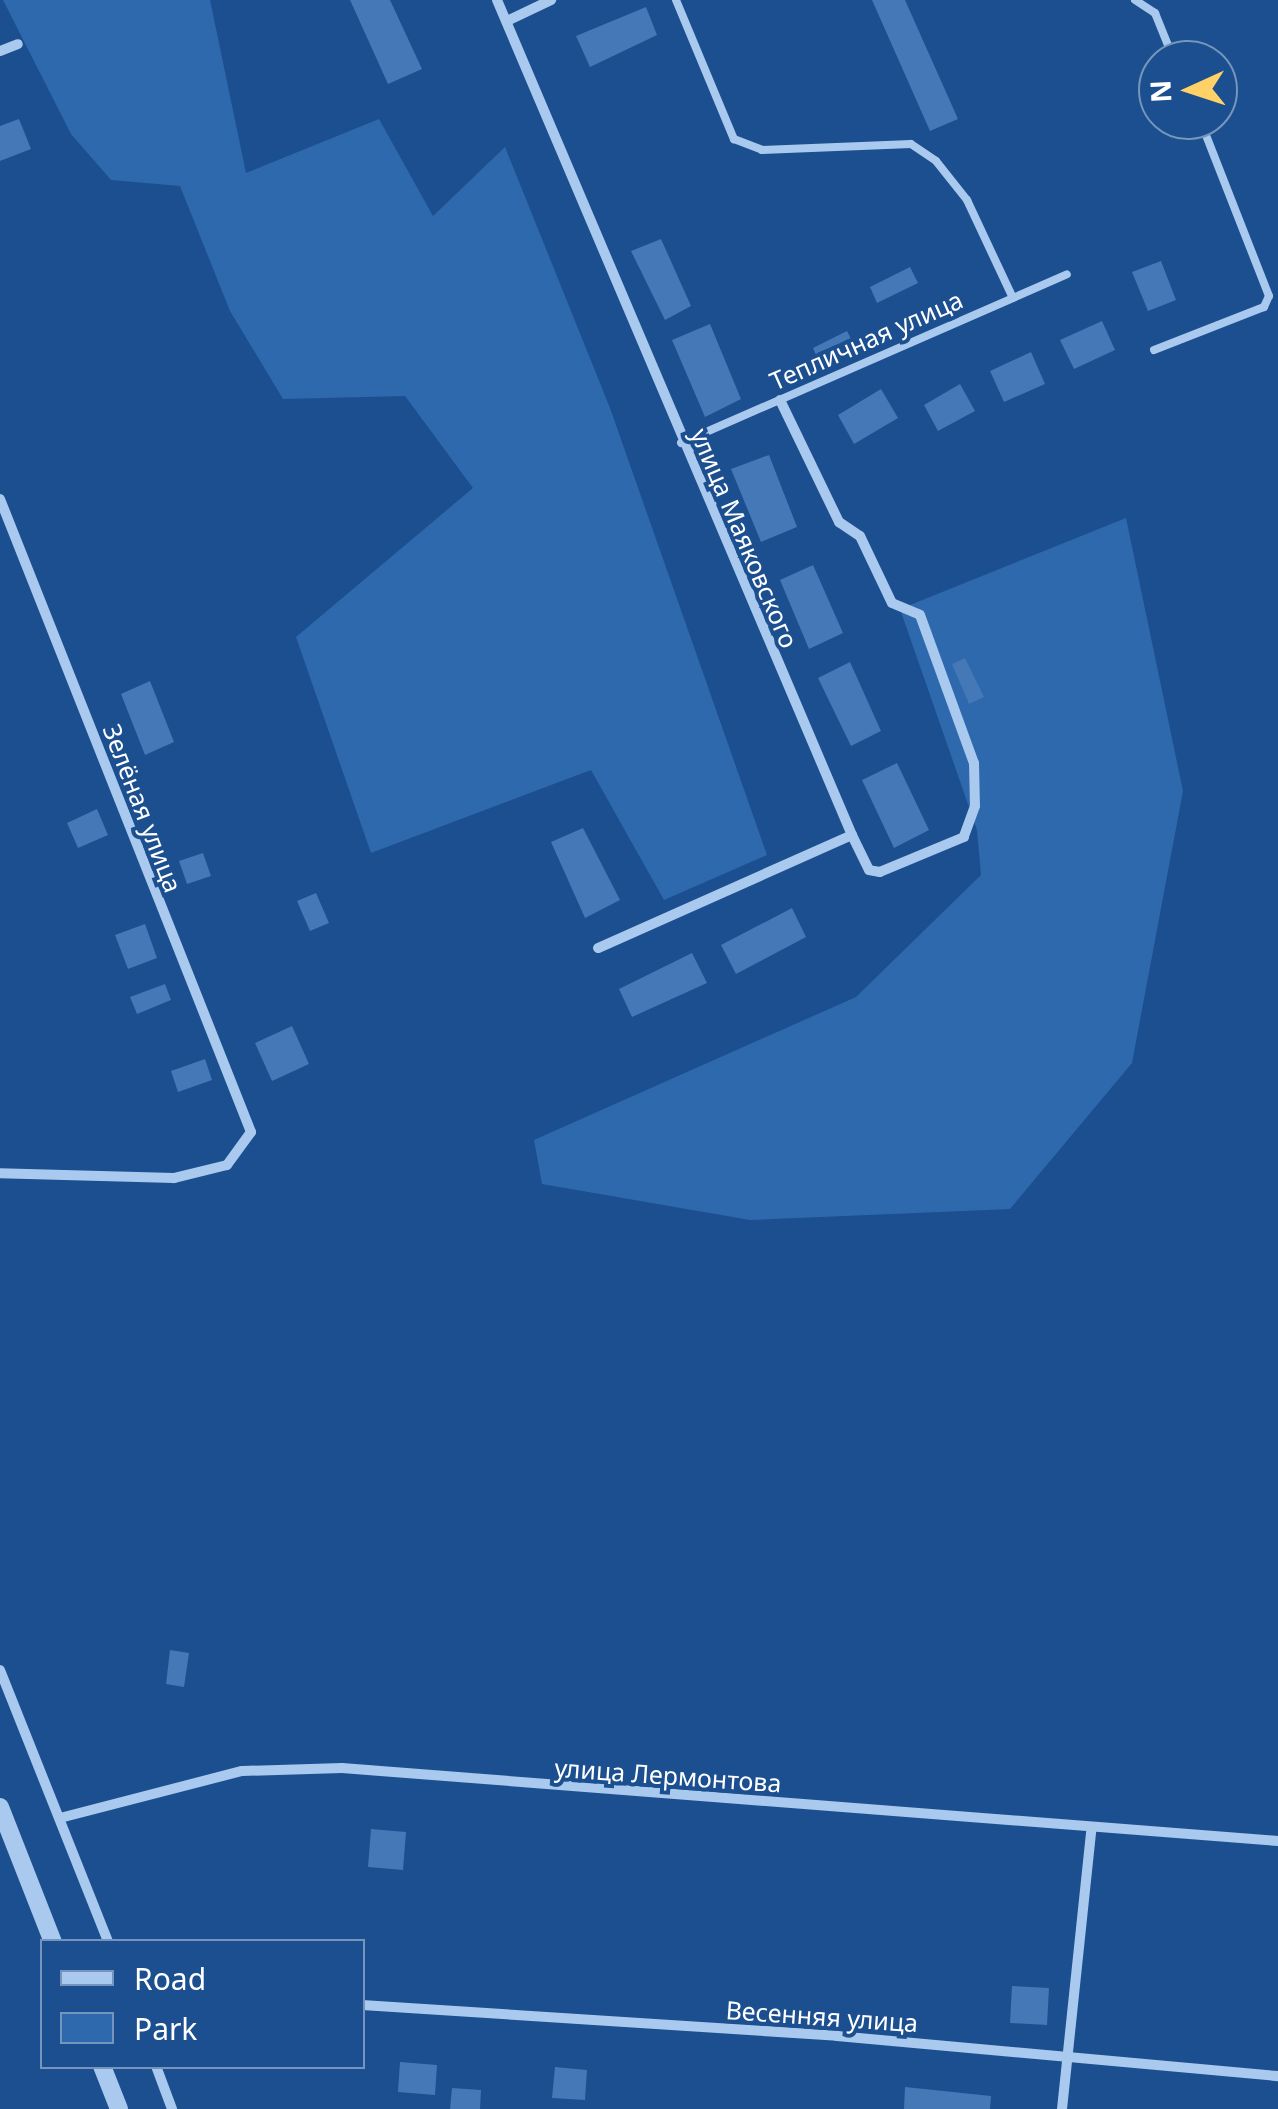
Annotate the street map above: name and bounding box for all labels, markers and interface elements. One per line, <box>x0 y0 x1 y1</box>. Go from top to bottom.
north arrow <box>1138 40 1238 140</box>
text: N <box>1140 79 1180 104</box>
street label: Тепличная улица <box>765 284 967 396</box>
street label: улица Маяковского <box>685 424 805 652</box>
street label: Зелёная улица <box>97 720 189 896</box>
street label: улица Лермонтова <box>554 1752 782 1798</box>
legend <box>40 1939 365 2069</box>
text: Road <box>134 1958 206 1999</box>
street label: Весенняя улица <box>725 1994 919 2038</box>
text: Park <box>134 2008 197 2049</box>

